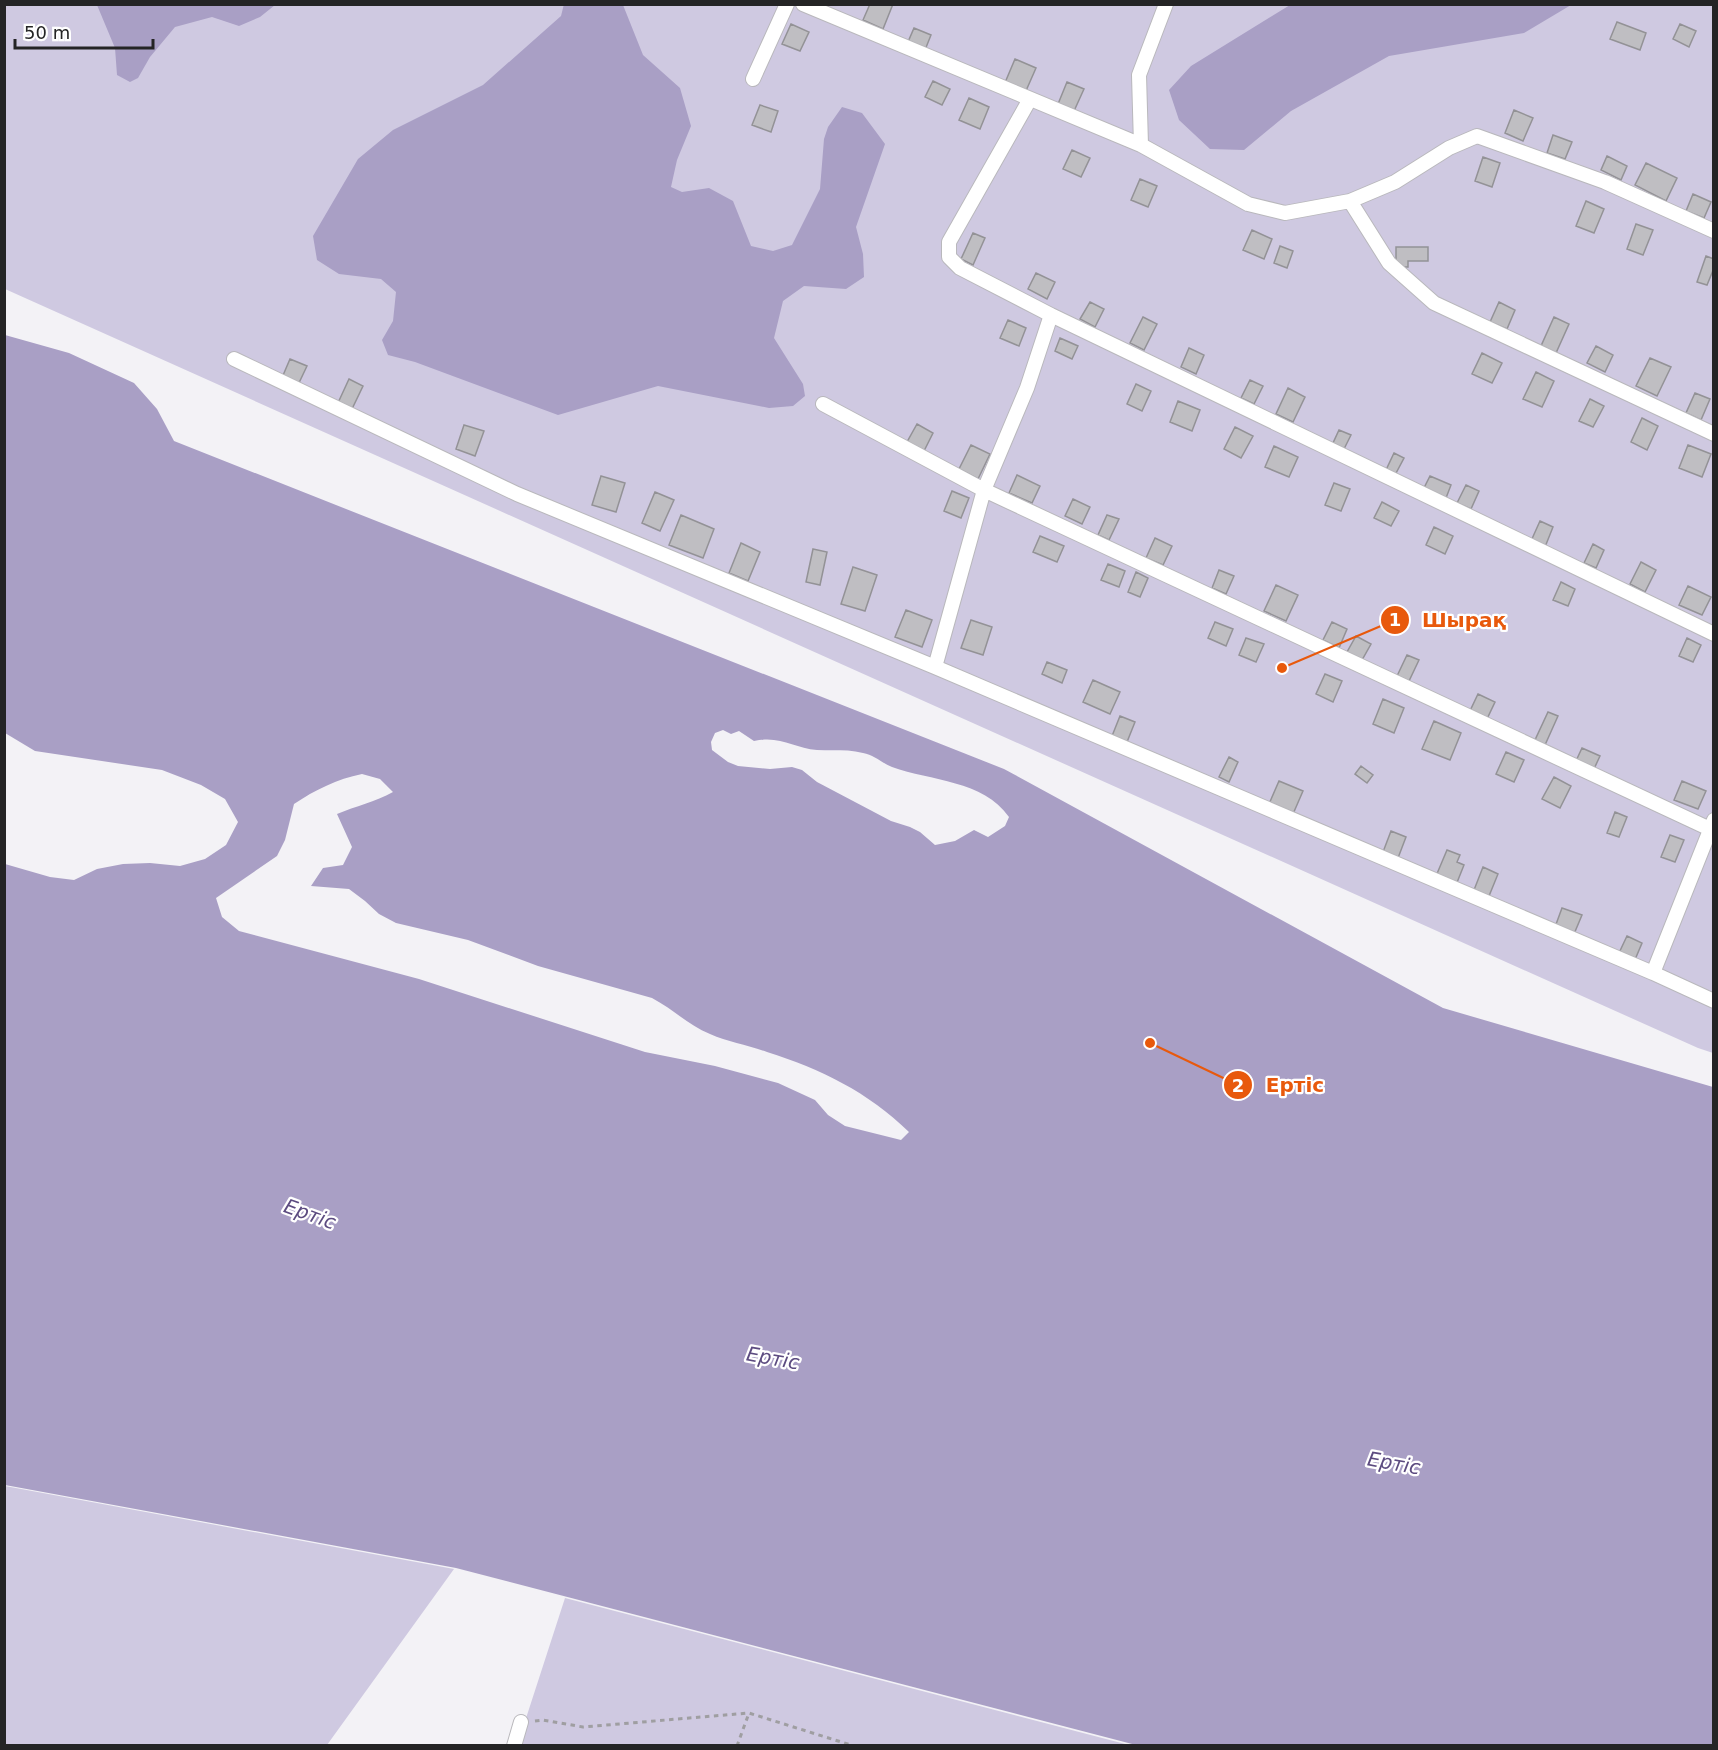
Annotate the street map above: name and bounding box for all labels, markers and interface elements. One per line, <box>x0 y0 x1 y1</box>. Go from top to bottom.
scale bar <box>15 12 153 50</box>
text: 50 m <box>24 22 70 43</box>
callout: Шырақ <box>1380 601 1518 639</box>
text: Шырақ <box>1422 608 1507 632</box>
text: 1 <box>1389 609 1401 630</box>
callout: Ертіс <box>1223 1066 1336 1104</box>
text: Ертіс <box>1266 1073 1324 1097</box>
text: 2 <box>1232 1075 1244 1096</box>
water label: Ертіс <box>281 1194 339 1234</box>
water label: Ертіс <box>745 1342 801 1374</box>
water label: Ертіс <box>1366 1447 1422 1479</box>

